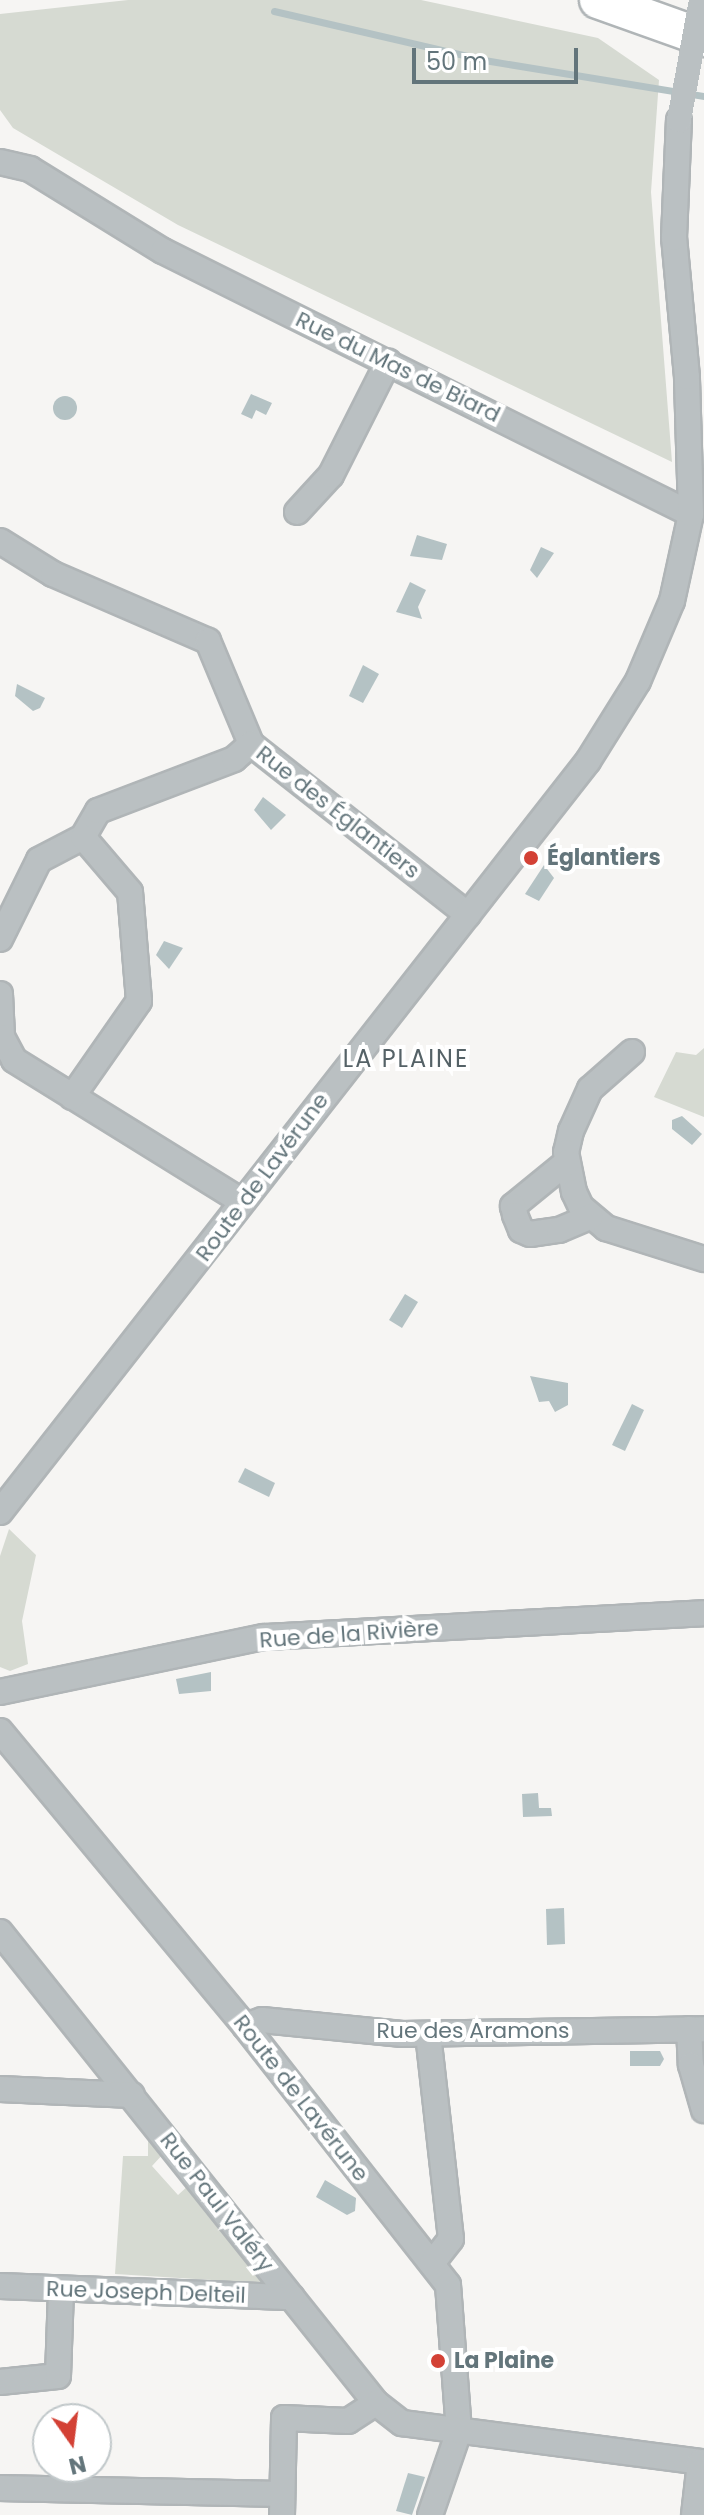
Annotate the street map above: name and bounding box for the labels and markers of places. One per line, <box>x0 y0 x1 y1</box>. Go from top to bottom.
place label: Églantiers <box>547 845 661 871</box>
marker: Églantiers <box>522 849 540 867</box>
place label: La Plaine <box>454 2348 554 2374</box>
marker: La Plaine <box>429 2352 447 2370</box>

